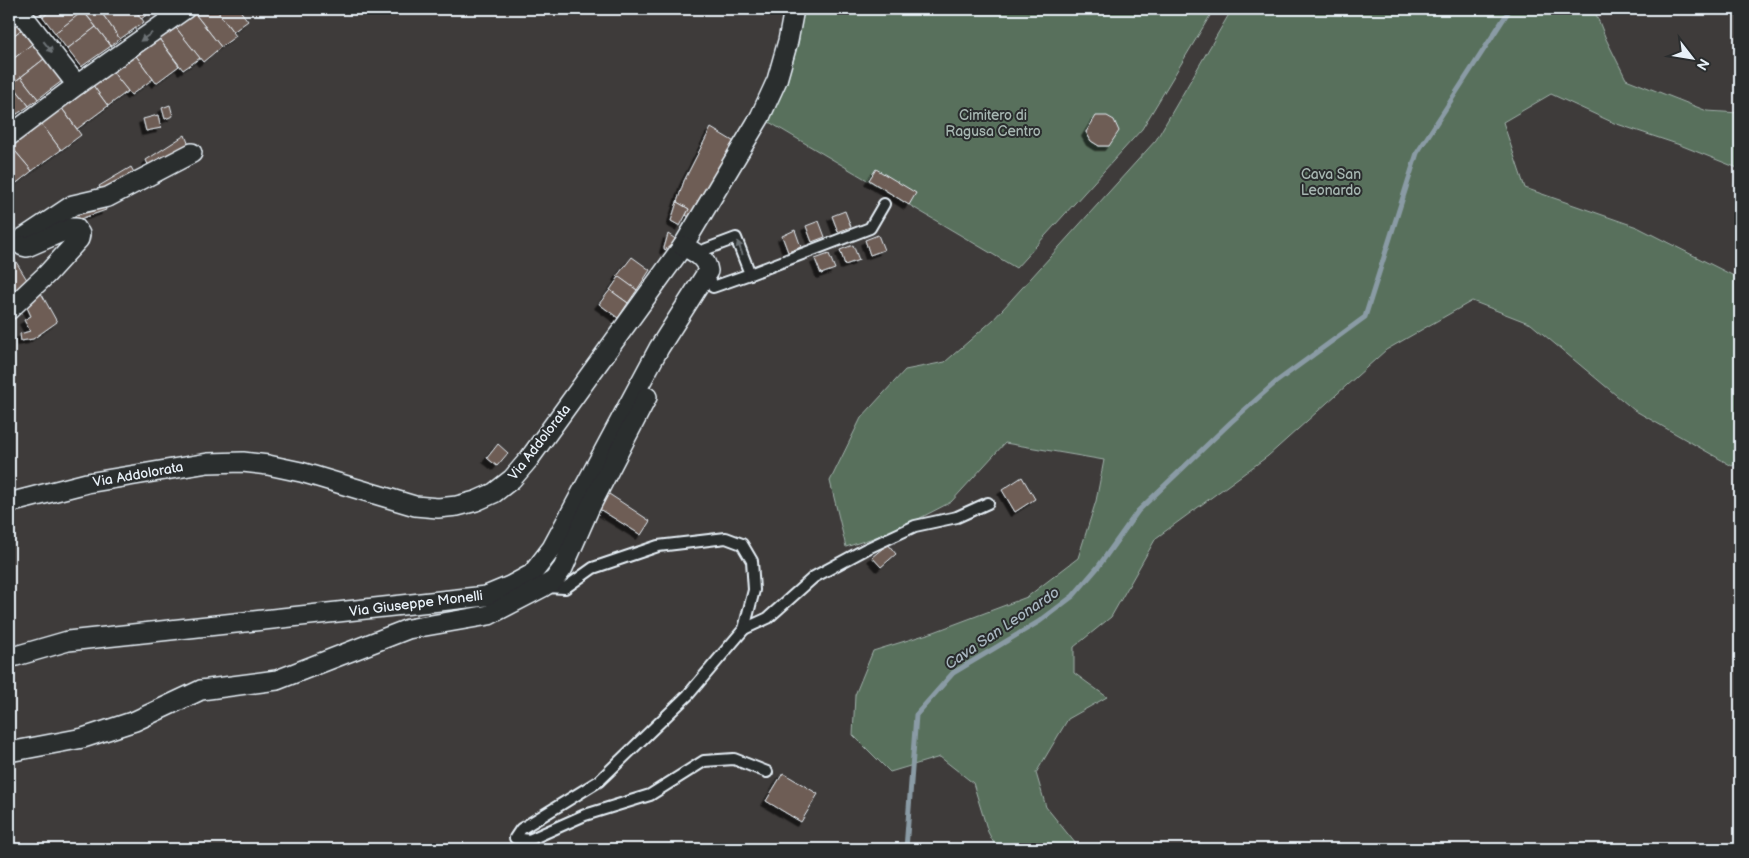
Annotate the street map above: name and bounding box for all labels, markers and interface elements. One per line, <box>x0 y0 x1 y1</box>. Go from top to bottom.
one-way arrow <box>139 32 152 42</box>
north arrow <box>1666 32 1716 82</box>
one-way arrow <box>42 40 53 53</box>
text: N <box>1693 56 1713 73</box>
park label: Cimitero di Ragusa Centro <box>945 107 1041 140</box>
park label: Cava San Leonardo <box>1301 166 1361 199</box>
one-way arrow <box>736 240 744 255</box>
street label: Via Addolorata <box>505 401 574 484</box>
street label: Via Addolorata <box>92 458 185 491</box>
water label: Cava San Leonardo <box>941 583 1063 674</box>
street label: Via Giuseppe Monelli <box>348 587 484 620</box>

